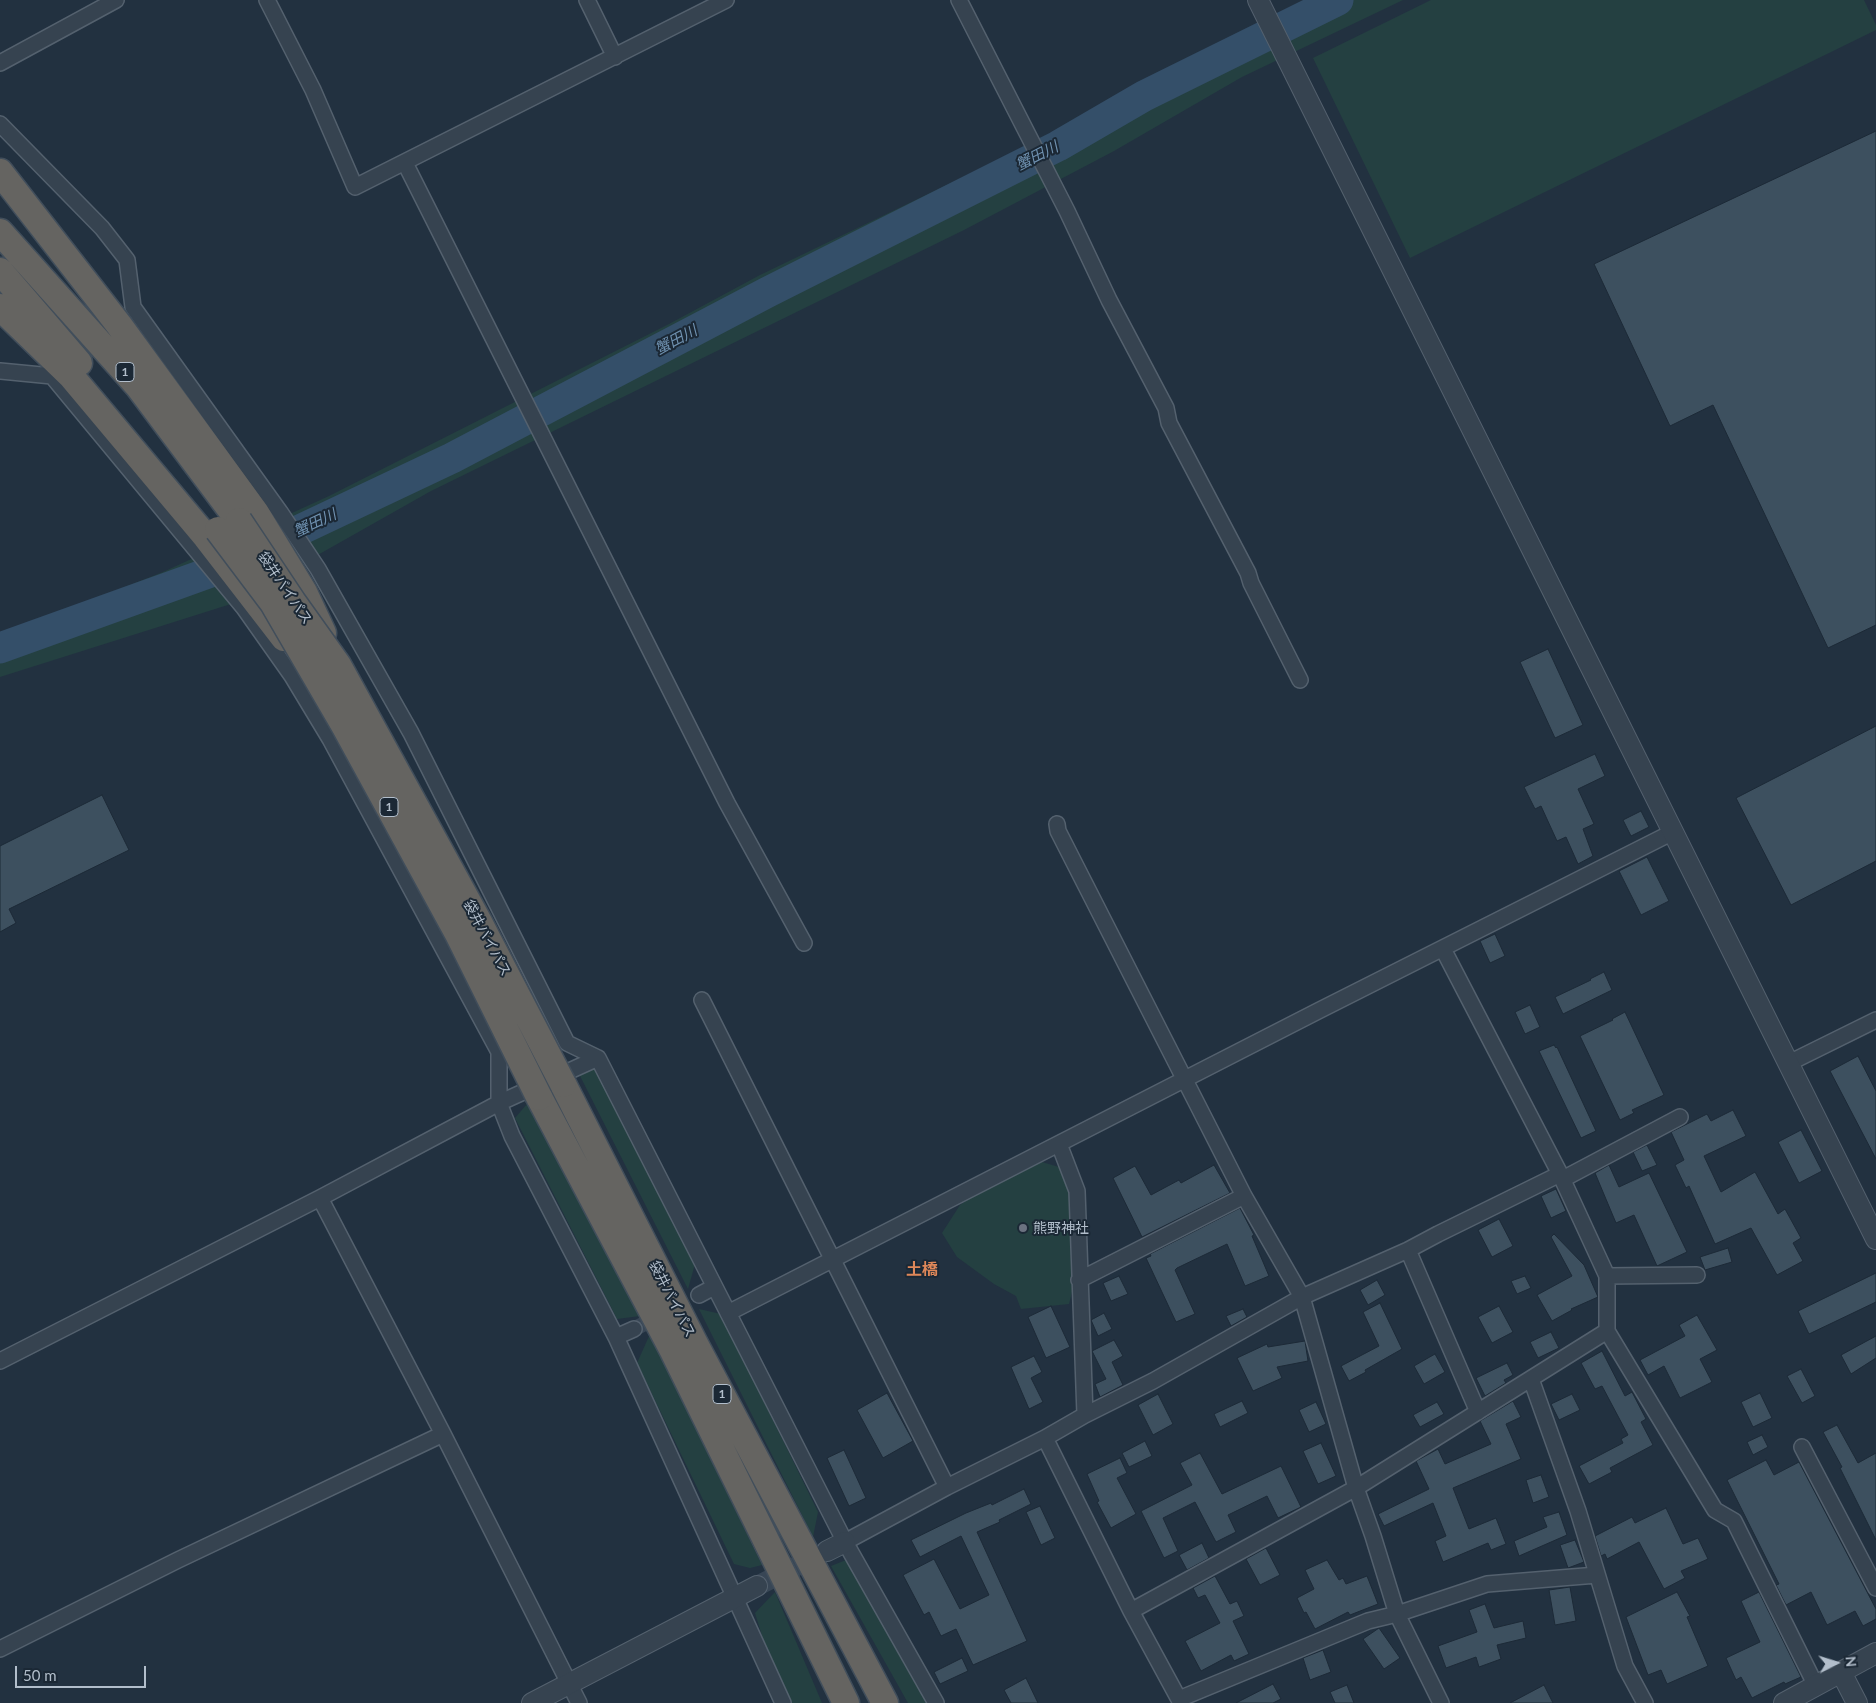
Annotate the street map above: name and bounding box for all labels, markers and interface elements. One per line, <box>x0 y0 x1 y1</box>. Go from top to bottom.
water label: 蟹田川 <box>1013 138 1061 174</box>
water label: 蟹田川 <box>652 321 700 359</box>
road number: 1 <box>116 362 134 382</box>
water label: 蟹田川 <box>291 505 339 541</box>
street label: 袋井バイパス <box>255 548 315 628</box>
road number: 1 <box>380 798 398 816</box>
street label: 袋井バイパス <box>460 897 514 979</box>
place label: 熊野神社 <box>1033 1220 1089 1236</box>
marker: 熊野神社 <box>1017 1222 1029 1234</box>
street label: 袋井バイパス <box>645 1258 699 1340</box>
district label: 土橋 <box>906 1260 938 1280</box>
road number: 1 <box>713 1385 731 1404</box>
north arrow <box>1811 1638 1861 1688</box>
scale bar <box>18 1656 149 1688</box>
text: N <box>1843 1656 1860 1668</box>
text: 50 m <box>23 1666 57 1684</box>

